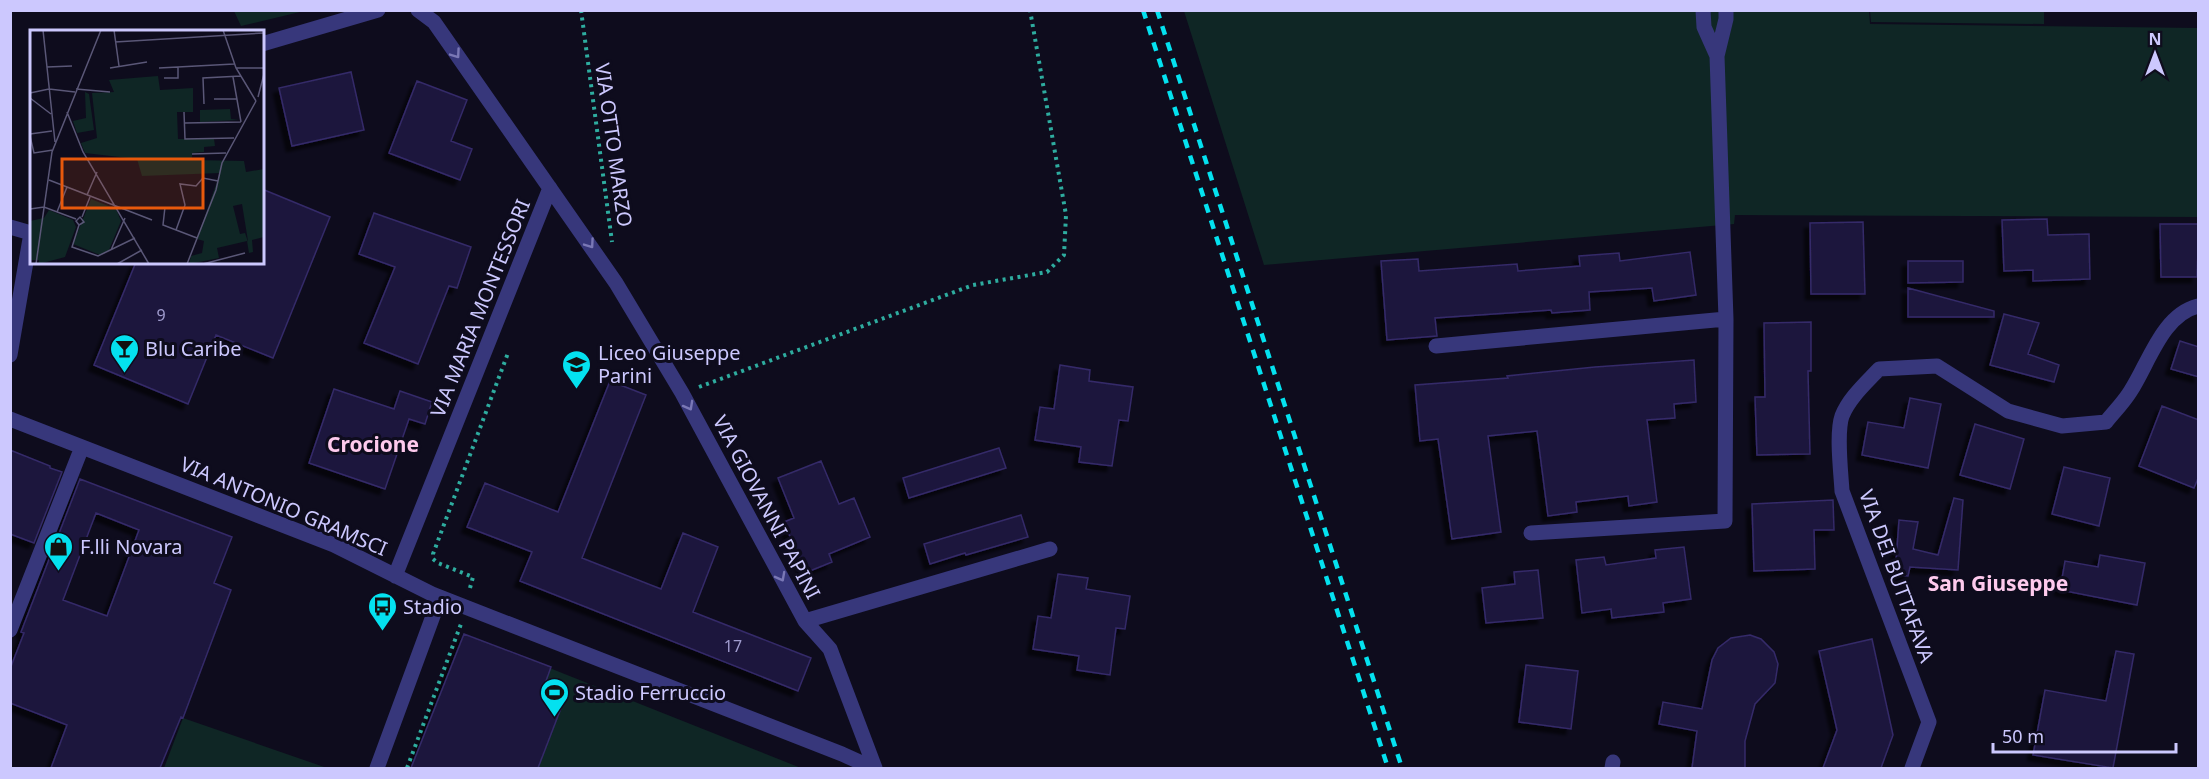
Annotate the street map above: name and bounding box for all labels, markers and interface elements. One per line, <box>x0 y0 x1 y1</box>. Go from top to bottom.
north arrow <box>2125 24 2185 84</box>
text: N <box>2148 28 2162 50</box>
inset map <box>30 30 264 264</box>
one-way arrow <box>449 47 460 58</box>
street label: VIA OTTO MARZO <box>589 61 639 229</box>
street label: VIA MARIA MONTESSORI <box>424 195 536 421</box>
one-way arrow <box>583 238 594 249</box>
house number: 9 <box>156 304 166 326</box>
bar icon: Blu Caribe <box>108 332 140 374</box>
place label: Blu Caribe <box>145 335 242 362</box>
place label: Liceo Giuseppe Parini <box>598 339 741 389</box>
school or university icon: Liceo Giuseppe Parini <box>561 348 593 390</box>
one-way arrow <box>682 400 693 410</box>
street label: VIA GIOVANNI PAPINI <box>707 410 827 604</box>
district label: Crocione <box>327 430 419 458</box>
street label: VIA ANTONIO GRAMSCI <box>176 450 392 562</box>
street label: VIA DEI BUTTAFAVA <box>1853 486 1941 666</box>
shop icon: F.lli Novara <box>43 530 75 572</box>
place label: F.lli Novara <box>80 533 183 560</box>
district label: San Giuseppe <box>1928 569 2068 597</box>
one-way arrow <box>774 571 786 582</box>
bus stop icon: Stadio <box>366 590 398 632</box>
place label: Stadio <box>403 593 462 620</box>
house number: 17 <box>724 635 742 657</box>
sports icon: Stadio Ferruccio <box>538 676 570 718</box>
place label: Stadio Ferruccio <box>575 679 726 706</box>
scale bar <box>1993 716 2176 754</box>
text: 50 m <box>2002 724 2044 748</box>

